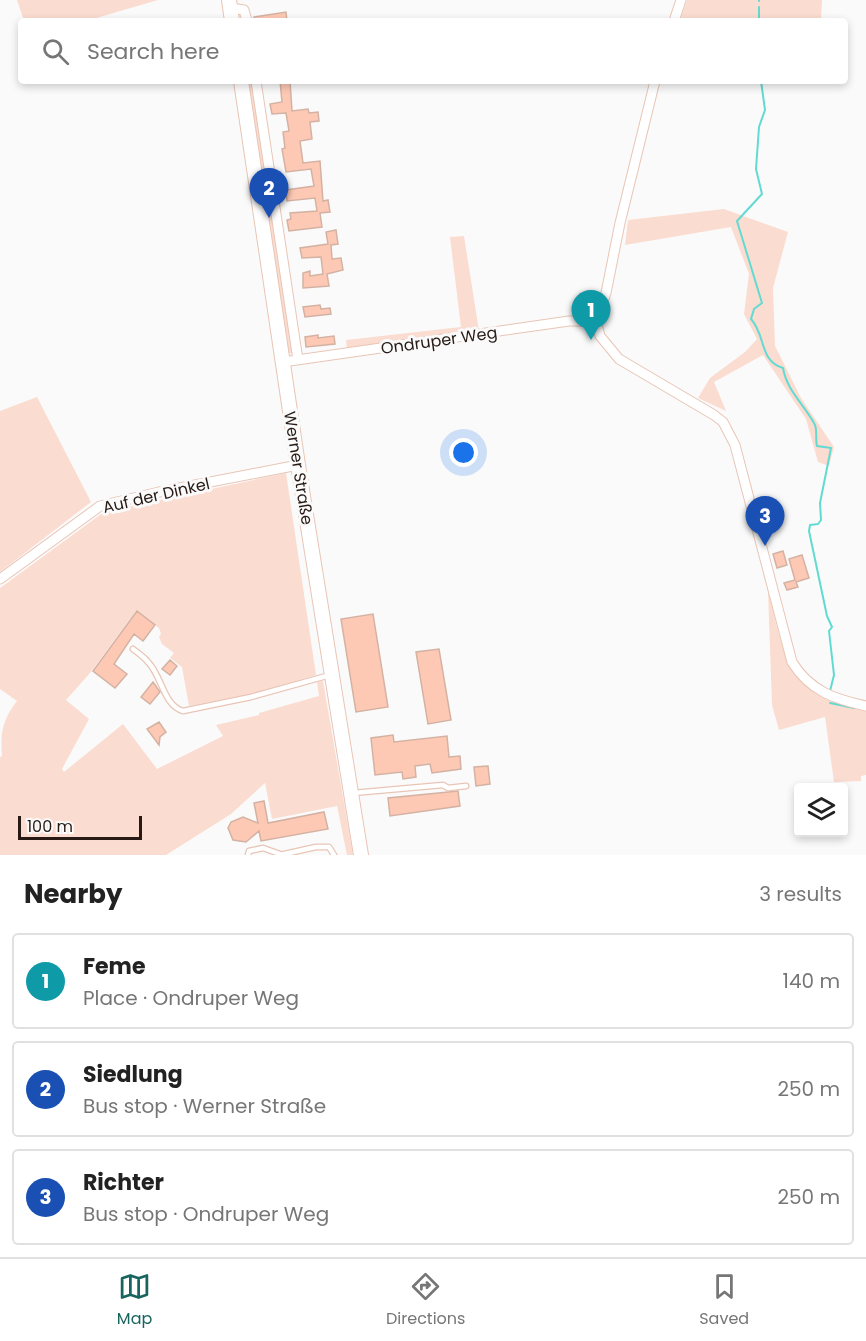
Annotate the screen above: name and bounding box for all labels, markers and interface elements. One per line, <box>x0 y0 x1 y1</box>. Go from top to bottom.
search box <box>18 18 848 84</box>
icon: search <box>39 35 72 68</box>
text: Search here <box>87 36 220 67</box>
pin: 2 <box>250 168 288 218</box>
pin: 1 <box>572 290 610 340</box>
street label: Ondruper Weg <box>379 321 499 360</box>
street label: Werner Straße <box>278 410 319 527</box>
your location <box>449 438 478 467</box>
street label: Auf der Dinkel <box>100 472 212 519</box>
pin: 3 <box>746 496 784 546</box>
map controls <box>794 783 848 837</box>
button: layers <box>794 783 848 837</box>
scale bar <box>18 813 142 840</box>
text: 100 m <box>27 815 73 838</box>
text: Nearby <box>24 876 122 912</box>
text: 3 results <box>759 880 842 908</box>
text: Feme <box>83 951 145 982</box>
text: 1 <box>42 967 49 995</box>
text: 140 m <box>783 967 840 995</box>
text: Place · Ondruper Weg <box>83 984 299 1012</box>
text: Siedlung <box>83 1059 183 1090</box>
text: 2 <box>40 1075 51 1103</box>
text: 250 m <box>777 1075 840 1103</box>
text: Bus stop · Werner Straße <box>83 1092 326 1120</box>
text: Richter <box>83 1167 164 1198</box>
text: 3 <box>39 1183 52 1211</box>
text: 250 m <box>777 1183 840 1211</box>
text: Bus stop · Ondruper Weg <box>83 1200 329 1228</box>
tab: Map <box>117 1270 152 1331</box>
tab: Directions <box>386 1270 465 1331</box>
tab: Saved <box>699 1270 749 1331</box>

